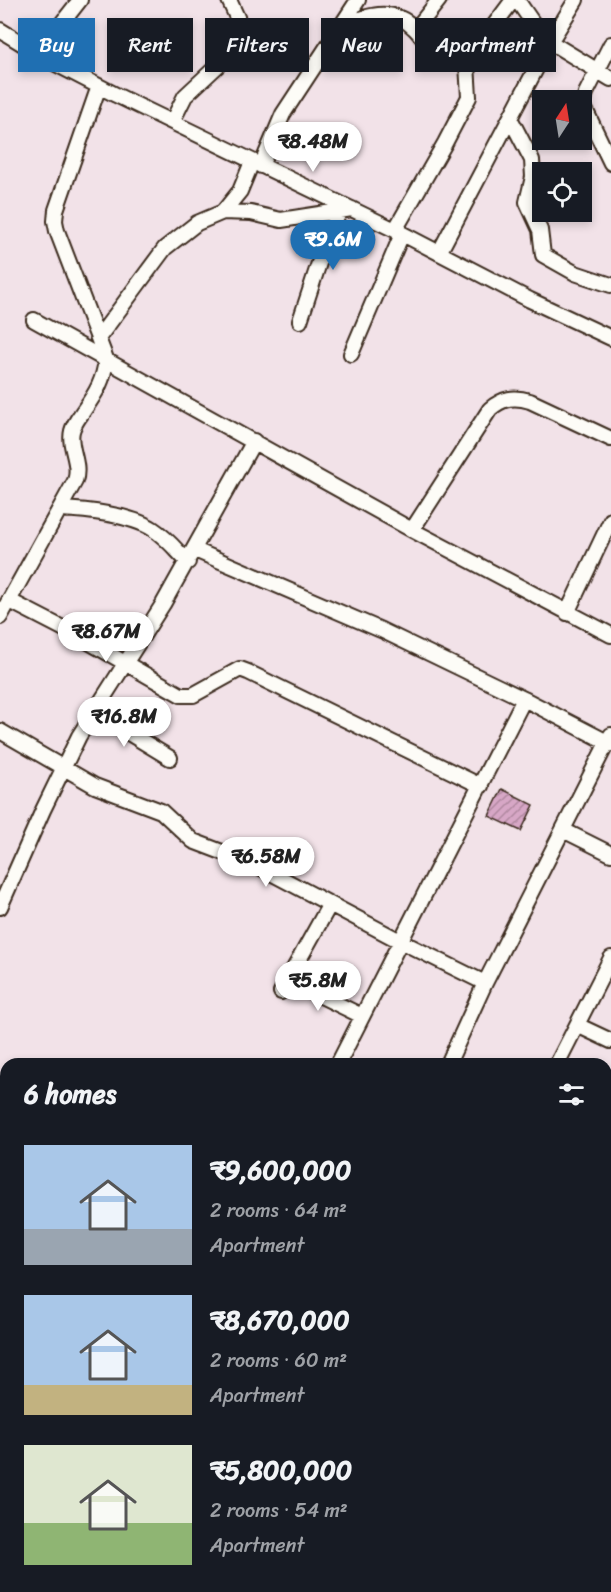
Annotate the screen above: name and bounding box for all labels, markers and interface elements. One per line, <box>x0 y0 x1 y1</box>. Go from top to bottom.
chip: Buy <box>18 18 95 72</box>
chip: Rent <box>107 18 193 72</box>
chip: Filters <box>205 18 309 72</box>
chip: New <box>321 18 403 72</box>
chip: Apartment <box>415 18 556 72</box>
north arrow <box>532 90 592 150</box>
map controls <box>532 90 592 222</box>
pin: ₹8.48M <box>264 122 362 173</box>
text: ₹8.48M <box>278 124 348 159</box>
button: locate <box>532 162 592 222</box>
pin: ₹9.6M <box>291 220 375 271</box>
text: ₹9.6M <box>304 222 362 257</box>
pin: ₹8.67M <box>57 612 155 663</box>
text: ₹8.67M <box>72 614 140 649</box>
pin: ₹16.8M <box>75 697 173 748</box>
text: ₹16.8M <box>91 699 157 734</box>
pin: ₹6.58M <box>217 837 315 888</box>
text: ₹6.58M <box>231 839 301 874</box>
pin: ₹5.8M <box>276 961 360 1012</box>
text: ₹5.8M <box>289 963 347 998</box>
text: 6 homes <box>24 1071 116 1117</box>
icon: filters <box>555 1078 588 1111</box>
text: ₹9,600,000 <box>210 1147 351 1193</box>
icon: home <box>72 1169 144 1241</box>
text: 2 rooms · 64 m² <box>210 1193 347 1228</box>
text: Apartment <box>210 1228 304 1263</box>
text: ₹8,670,000 <box>210 1297 350 1343</box>
icon: home <box>72 1319 144 1391</box>
text: 2 rooms · 60 m² <box>210 1343 347 1378</box>
text: Apartment <box>210 1378 304 1413</box>
text: ₹5,800,000 <box>210 1447 352 1493</box>
icon: home <box>72 1469 144 1541</box>
text: 2 rooms · 54 m² <box>210 1493 348 1528</box>
text: Apartment <box>210 1528 304 1563</box>

